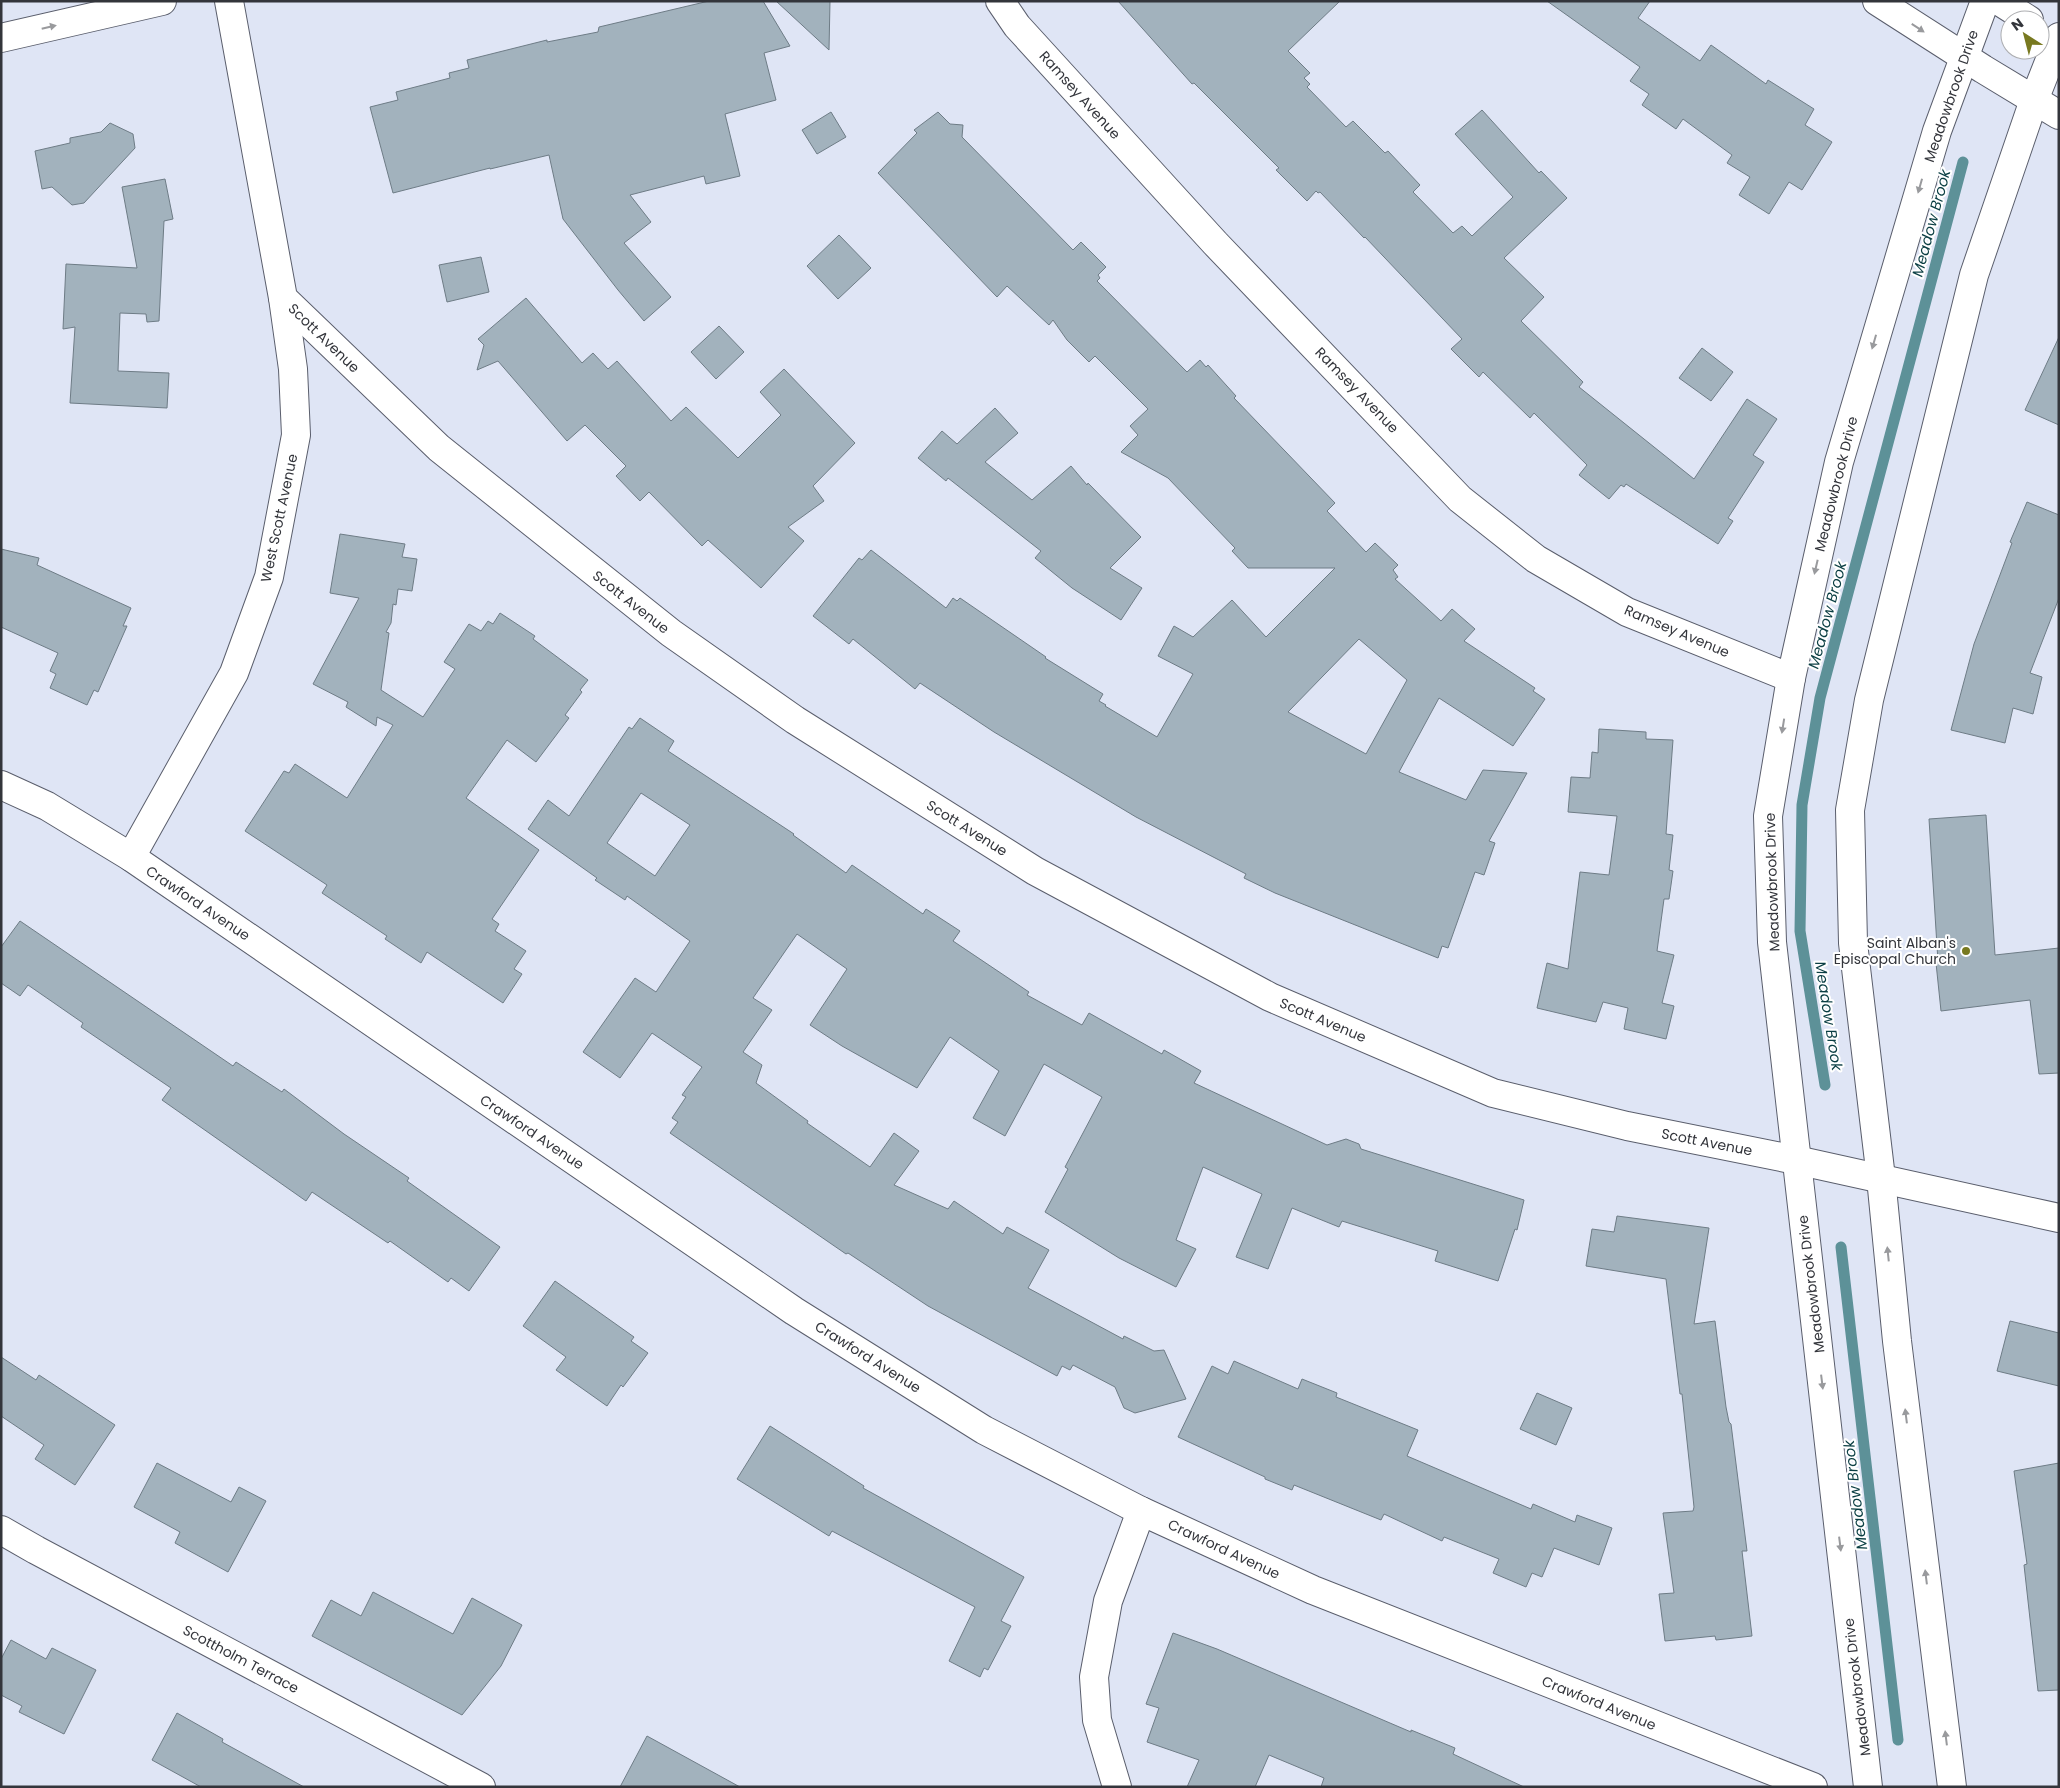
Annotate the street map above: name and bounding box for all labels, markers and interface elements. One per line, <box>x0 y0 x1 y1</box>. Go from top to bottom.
north arrow <box>2000 10 2050 60</box>
text: N <box>2007 13 2027 36</box>
one-way arrow <box>41 23 56 31</box>
one-way arrow <box>1912 23 1925 32</box>
street label: Meadowbrook Drive <box>1919 27 1983 165</box>
street label: Ramsey Avenue <box>1035 46 1125 144</box>
water label: Meadow Brook <box>1907 166 1956 279</box>
one-way arrow <box>1916 179 1924 194</box>
street label: Scott Avenue <box>284 299 364 377</box>
one-way arrow <box>1870 334 1878 349</box>
street label: Ramsey Avenue <box>1311 343 1404 438</box>
street label: Meadowbrook Drive <box>1810 414 1863 554</box>
street label: West Scott Avenue <box>256 452 302 584</box>
water label: Meadow Brook <box>1803 558 1852 671</box>
one-way arrow <box>1811 559 1819 575</box>
street label: Scott Avenue <box>589 566 674 638</box>
street label: Ramsey Avenue <box>1621 600 1733 662</box>
one-way arrow <box>1778 718 1786 734</box>
street label: Scott Avenue <box>923 795 1012 861</box>
street label: Meadowbrook Drive <box>1760 812 1784 952</box>
street label: Crawford Avenue <box>142 861 254 945</box>
place label: Saint Alban's Episcopal Church <box>1834 933 1956 969</box>
marker: Saint Alban's Episcopal Church <box>1960 945 1972 957</box>
water label: Meadow Brook <box>1810 960 1848 1074</box>
street label: Scott Avenue <box>1277 993 1370 1047</box>
street label: Crawford Avenue <box>476 1090 588 1174</box>
street label: Scott Avenue <box>1660 1123 1754 1161</box>
street label: Meadowbrook Drive <box>1793 1214 1829 1354</box>
one-way arrow <box>1884 1246 1892 1262</box>
street label: Crawford Avenue <box>811 1316 925 1398</box>
one-way arrow <box>1818 1375 1826 1391</box>
one-way arrow <box>1902 1408 1910 1424</box>
water label: Meadow Brook <box>1838 1438 1872 1551</box>
street label: Crawford Avenue <box>1165 1514 1284 1584</box>
one-way arrow <box>1836 1536 1844 1552</box>
one-way arrow <box>1922 1569 1930 1585</box>
street label: Meadowbrook Drive <box>1839 1617 1875 1757</box>
street label: Scottholm Terrace <box>179 1620 303 1698</box>
street label: Crawford Avenue <box>1539 1671 1659 1735</box>
one-way arrow <box>1942 1730 1950 1746</box>

